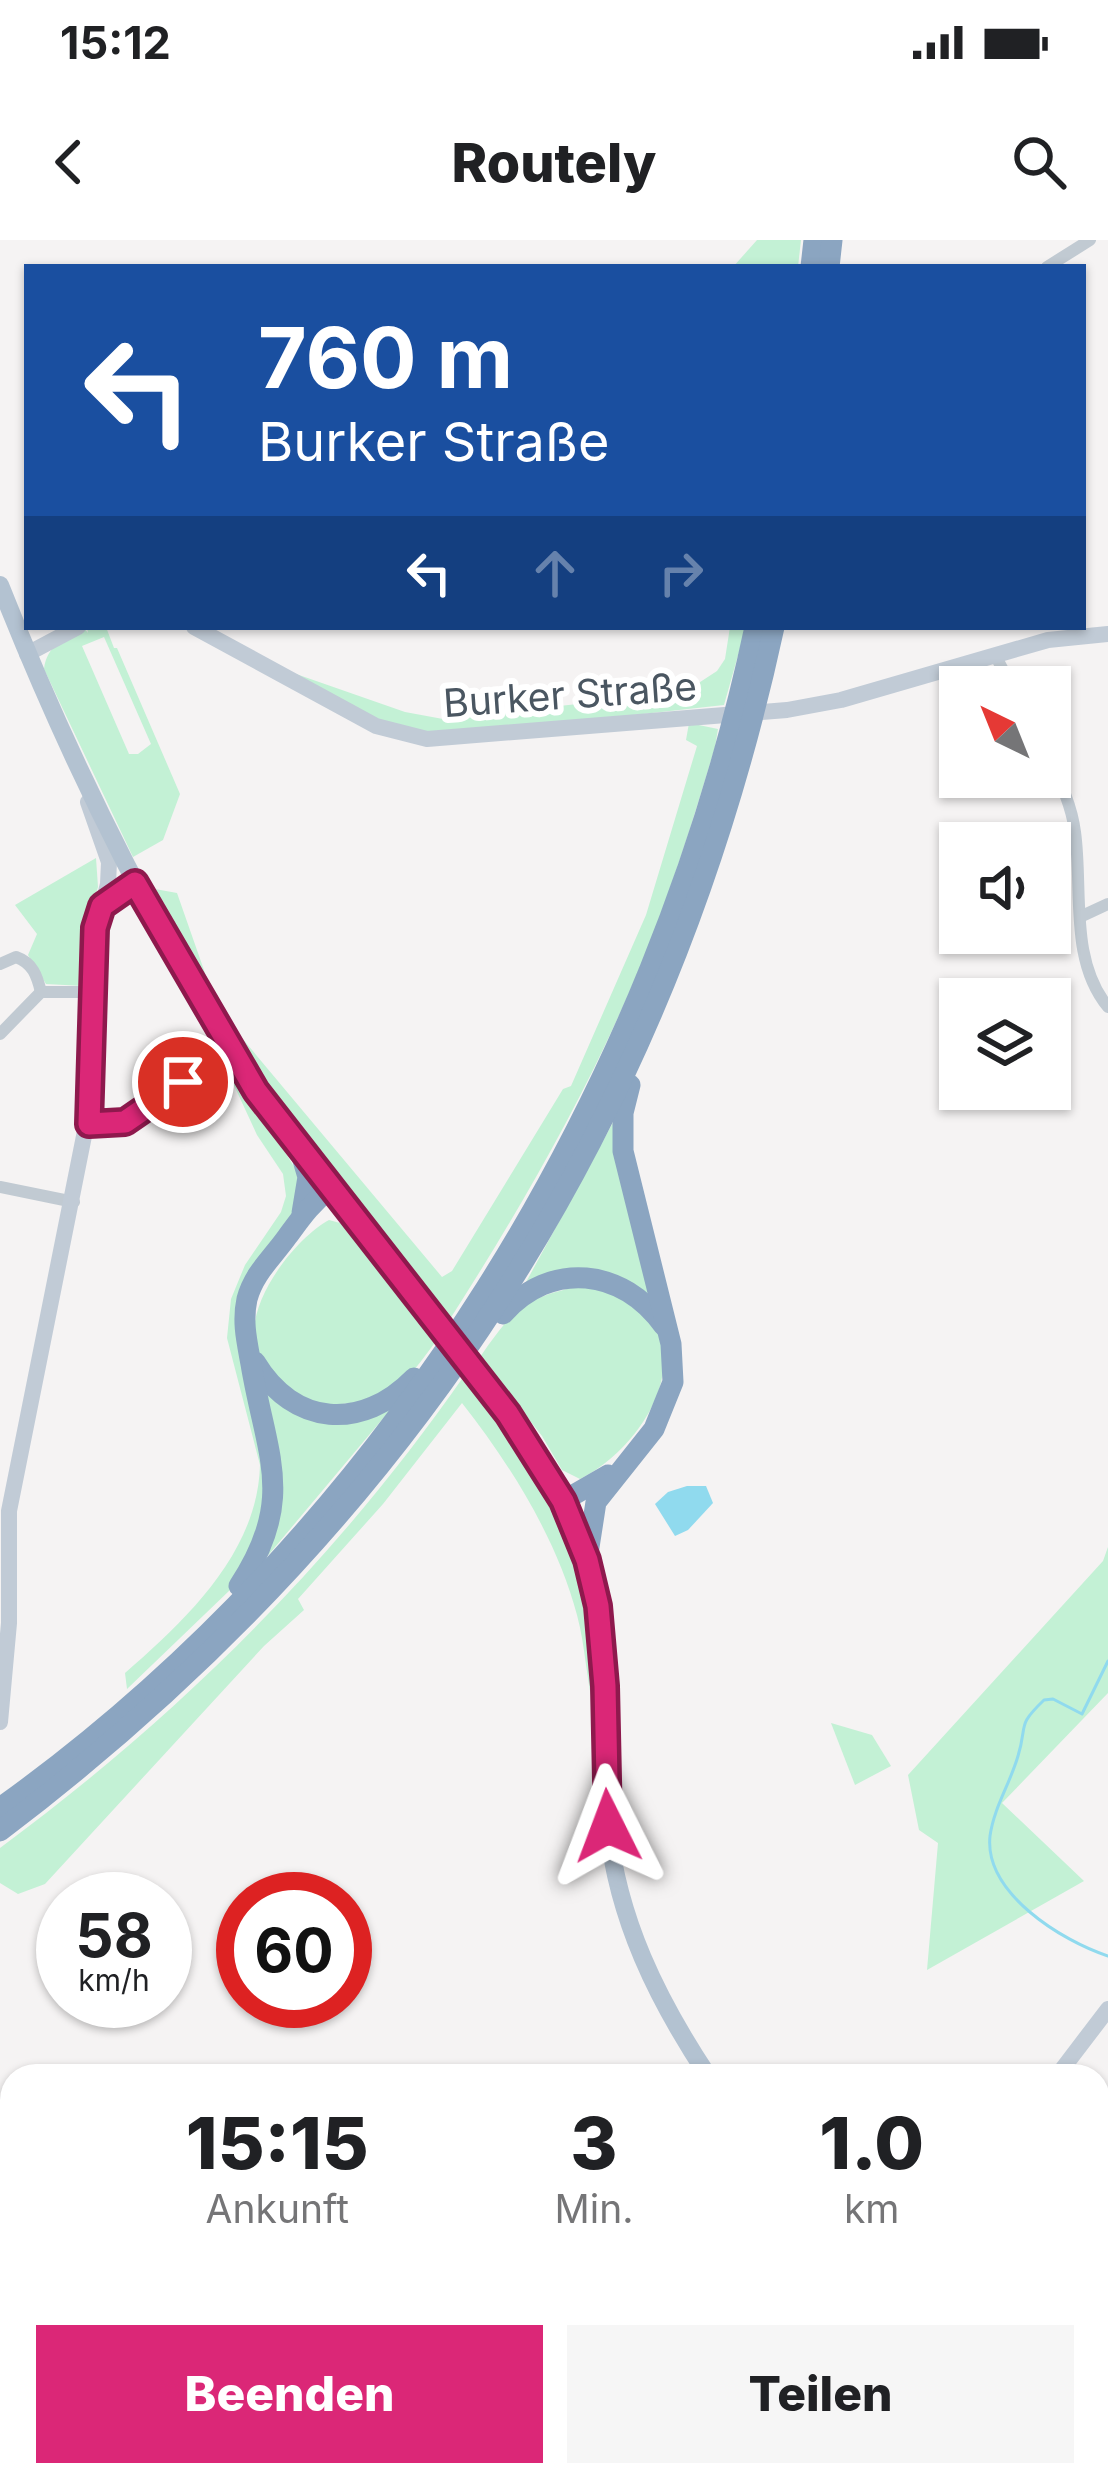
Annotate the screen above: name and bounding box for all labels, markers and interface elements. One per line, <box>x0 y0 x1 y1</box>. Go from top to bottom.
text: 15:12 <box>60 15 171 70</box>
icon: back <box>36 129 102 195</box>
icon: search <box>1006 129 1072 195</box>
text: Routely <box>452 130 656 195</box>
text: 760 m <box>258 307 513 408</box>
icon: left <box>60 312 216 468</box>
text: Burker Straße <box>258 409 610 474</box>
icon: left <box>396 540 462 606</box>
icon: ahead <box>522 540 588 606</box>
icon: right <box>648 540 714 606</box>
street label: Burker Straße <box>442 662 698 726</box>
north arrow <box>939 666 1071 798</box>
map controls <box>939 666 1071 1110</box>
button: sound <box>939 822 1071 954</box>
button: layers <box>939 978 1071 1110</box>
pin <box>132 1031 234 1133</box>
icon: arrive <box>150 1049 216 1115</box>
position arrow <box>545 1763 671 1889</box>
speed limit sign: 60 <box>216 1872 372 2028</box>
text: 58 <box>75 1899 153 1971</box>
text: km/h <box>78 1962 150 1998</box>
text: 15:15 <box>186 2099 369 2186</box>
text: 3 <box>570 2099 618 2186</box>
text: 1.0 <box>819 2099 924 2186</box>
text: Ankunft <box>206 2185 349 2232</box>
text: Min. <box>555 2185 633 2232</box>
text: km <box>844 2185 900 2232</box>
button: Beenden <box>36 2325 543 2463</box>
button: Teilen <box>567 2325 1074 2463</box>

